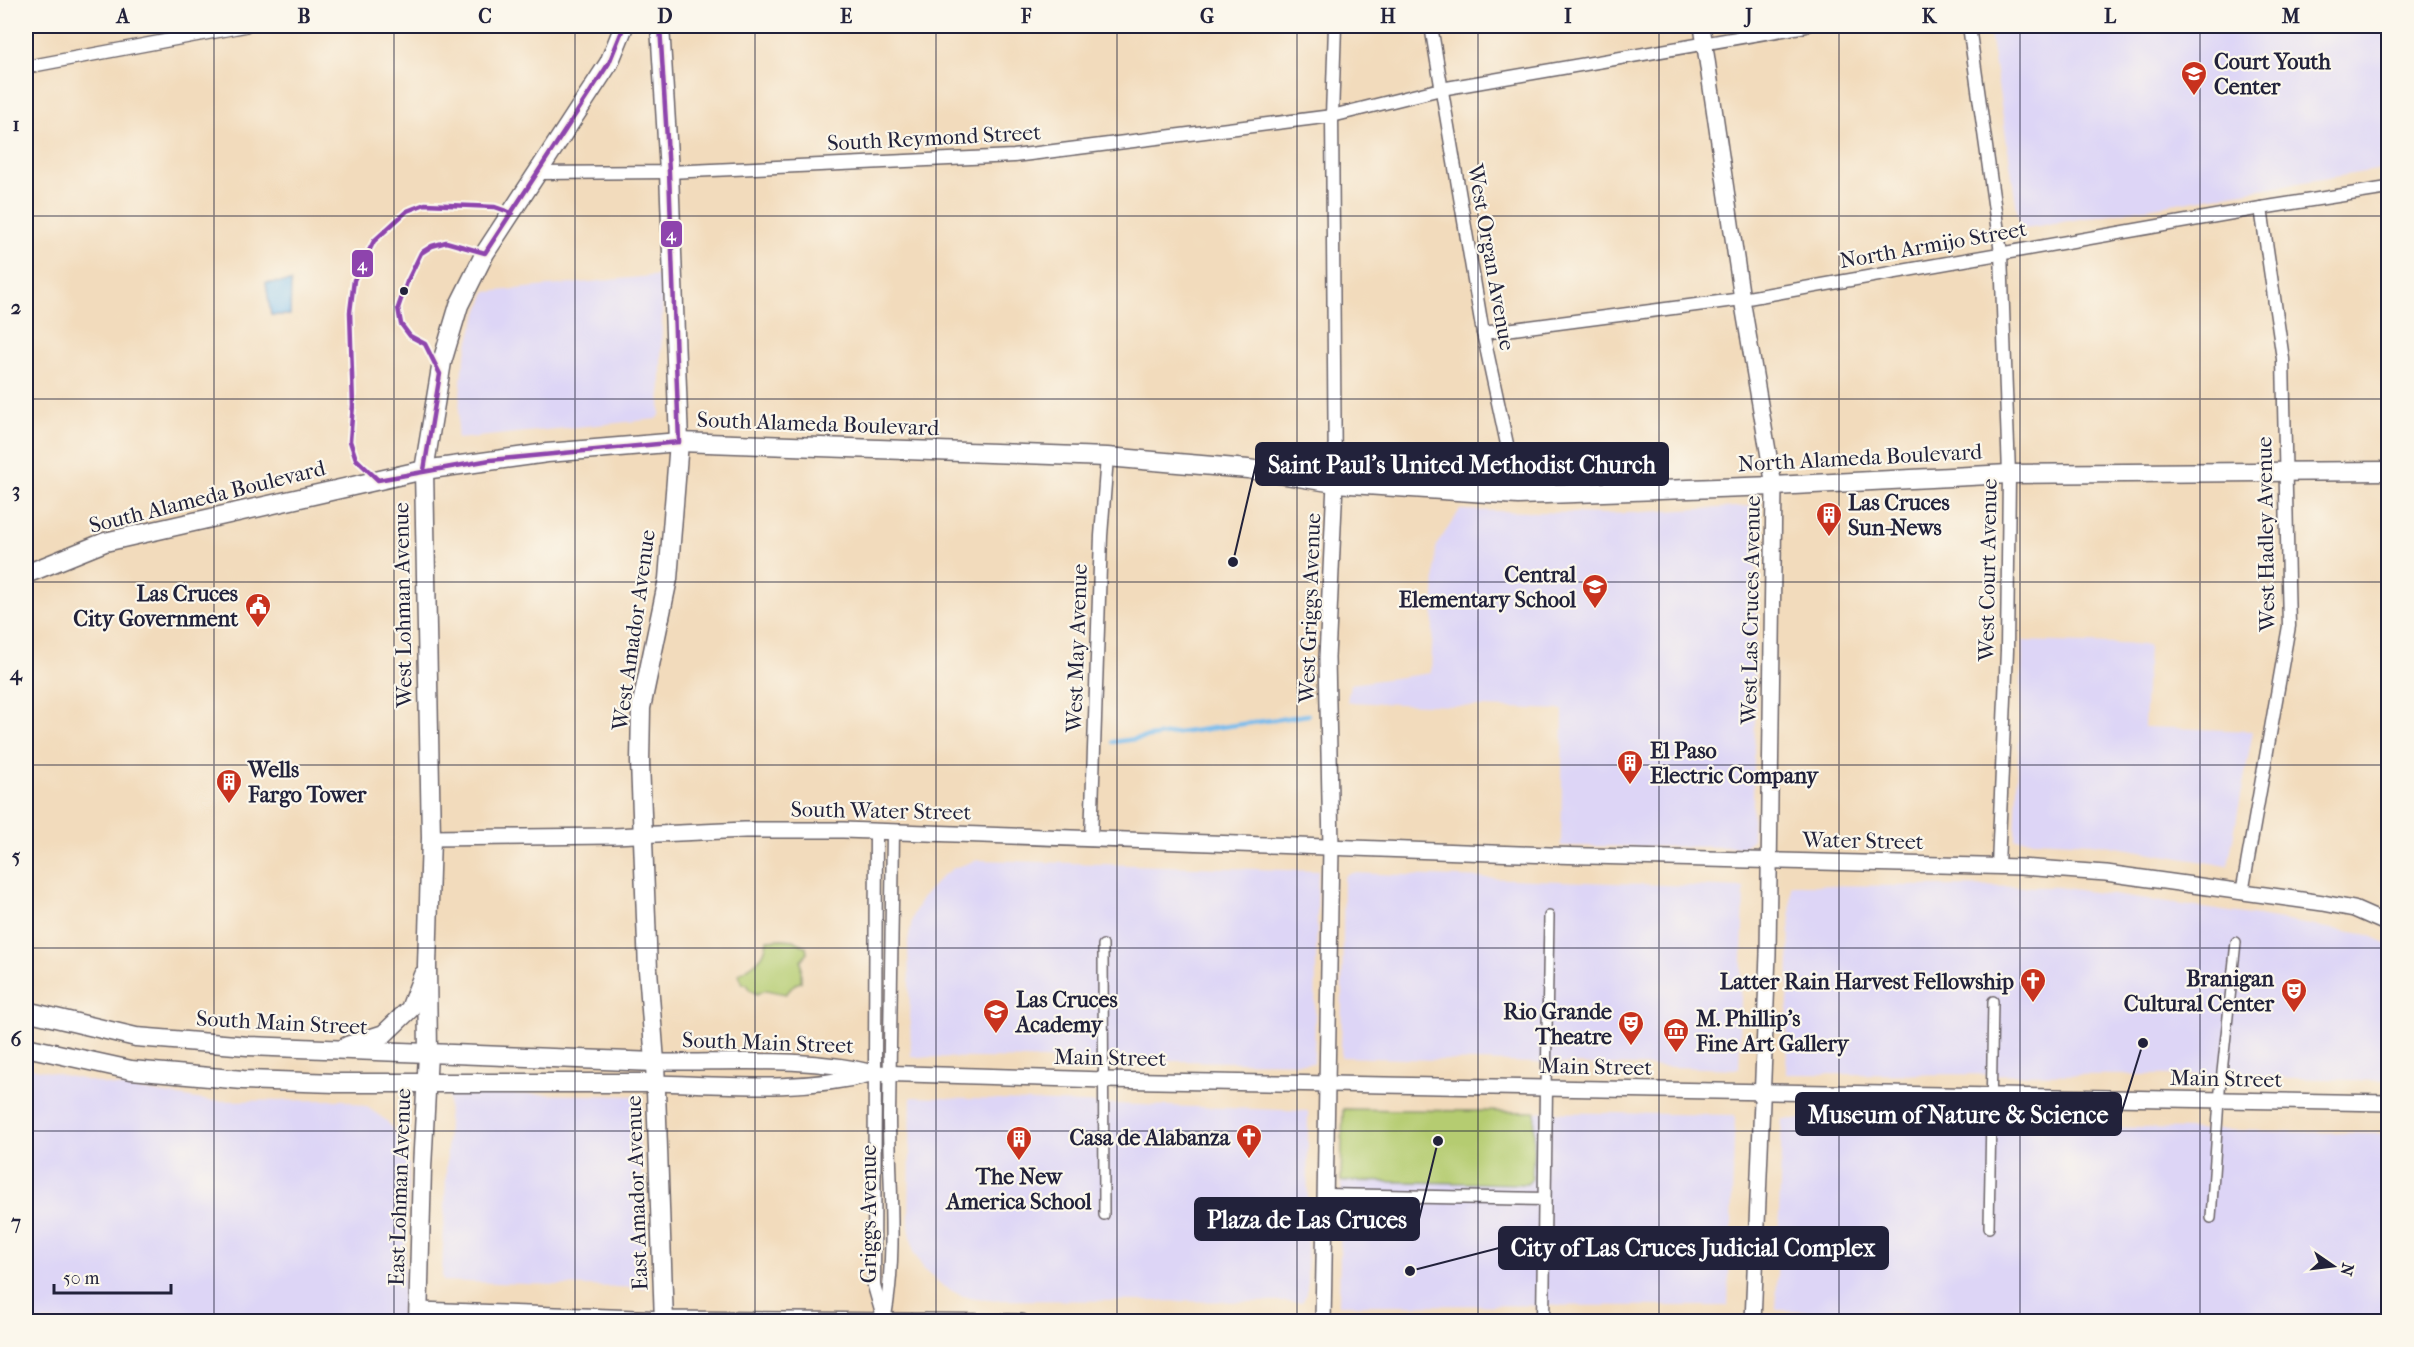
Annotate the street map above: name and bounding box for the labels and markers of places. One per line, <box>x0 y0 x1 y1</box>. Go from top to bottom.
place label: Court Youth Center <box>2214 49 2331 100</box>
school or university icon: Court Youth Center <box>2179 59 2209 97</box>
unlabelled marker <box>398 285 410 297</box>
callout: Saint Paul's United Methodist Church <box>1256 443 1668 485</box>
place label: Las Cruces Sun-News <box>1848 490 1950 541</box>
building icon: Las Cruces Sun-News <box>1814 500 1844 538</box>
place label: Central Elementary School <box>1399 562 1577 613</box>
school or university icon: Central Elementary School <box>1580 572 1610 610</box>
place label: Las Cruces City Government <box>73 581 239 632</box>
public building icon: Las Cruces City Government <box>243 591 273 629</box>
place label: El Paso Electric Company <box>1650 738 1819 789</box>
building icon: El Paso Electric Company <box>1615 748 1645 786</box>
place label: Wells Fargo Tower <box>247 757 367 808</box>
building icon: Wells Fargo Tower <box>214 767 244 805</box>
church icon: Latter Rain Harvest Fellowship <box>2018 966 2048 1004</box>
place label: Branigan Cultural Center <box>2124 966 2275 1017</box>
place label: Latter Rain Harvest Fellowship <box>1720 969 2014 995</box>
theatre icon: Branigan Cultural Center <box>2279 976 2309 1014</box>
place label: Las Cruces Academy <box>1014 987 1118 1038</box>
school or university icon: Las Cruces Academy <box>981 997 1011 1035</box>
place label: Rio Grande Theatre <box>1503 999 1612 1050</box>
place label: M. Phillip's Fine Art Gallery <box>1695 1006 1850 1057</box>
theatre icon: Rio Grande Theatre <box>1616 1009 1646 1047</box>
museum icon: M. Phillip's Fine Art Gallery <box>1661 1016 1691 1054</box>
callout: Museum of Nature & Science <box>1796 1093 2121 1135</box>
church icon: Casa de Alabanza <box>1234 1122 1264 1160</box>
building icon: The New America School <box>1004 1124 1034 1162</box>
place label: Casa de Alabanza <box>1070 1125 1231 1151</box>
place label: The New America School <box>944 1164 1092 1215</box>
callout: Plaza de Las Cruces <box>1195 1198 1419 1240</box>
callout: City of Las Cruces Judicial Complex <box>1499 1227 1888 1269</box>

